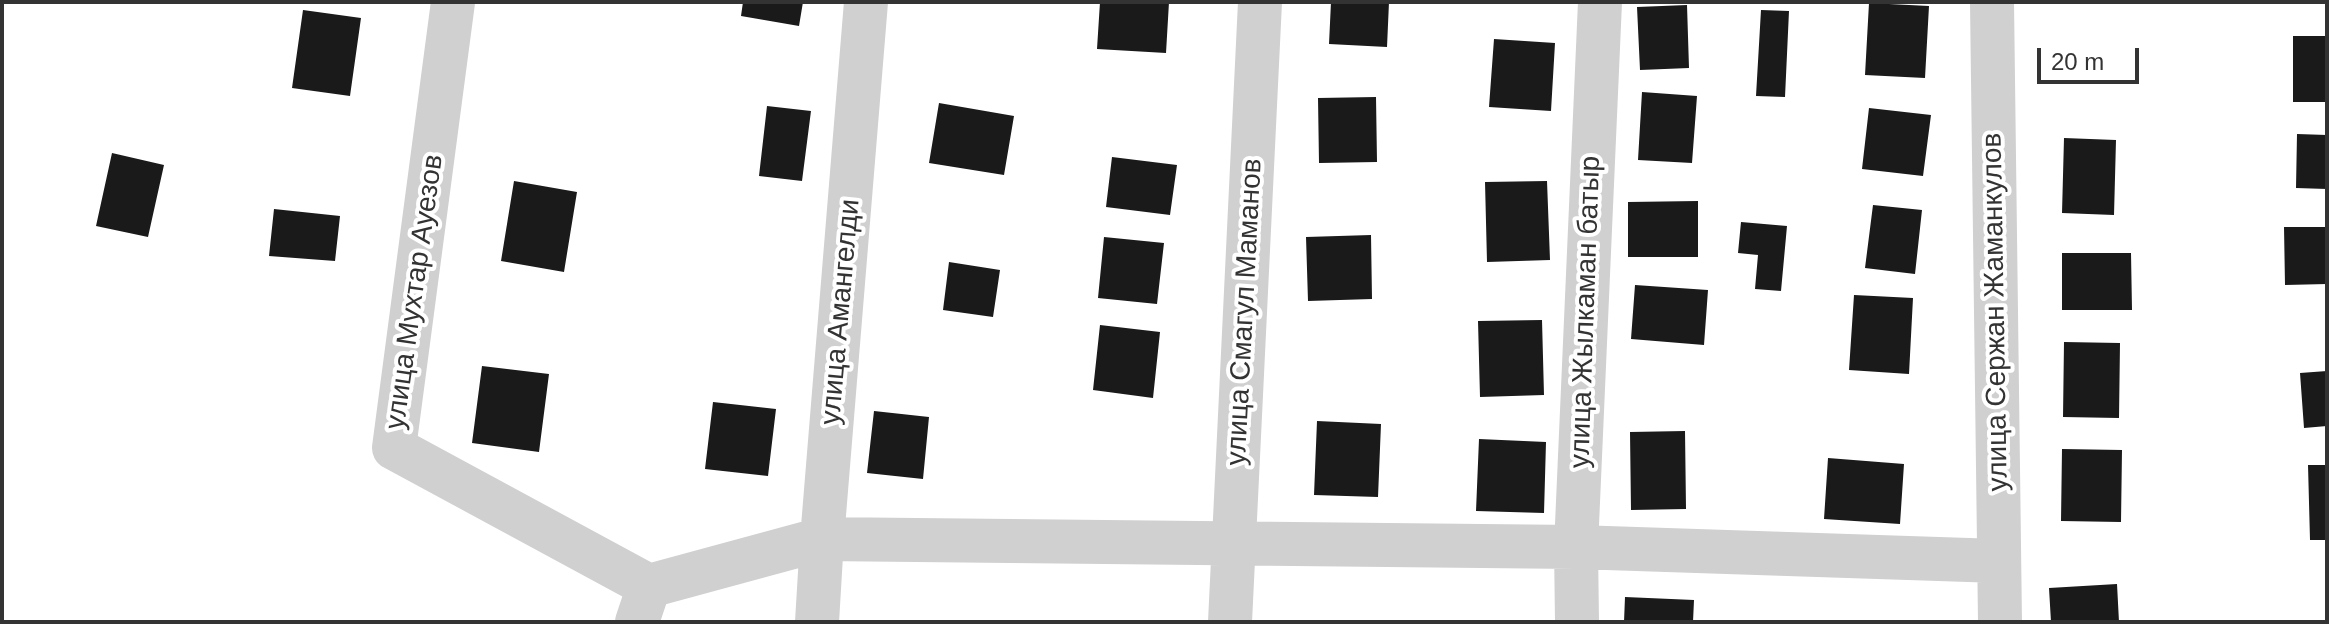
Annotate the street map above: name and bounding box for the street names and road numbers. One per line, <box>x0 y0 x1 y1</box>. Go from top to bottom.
street label: улица Сержан Жаманкулов <box>1976 132 2016 492</box>
street label: улица Мухтар Ауезов <box>379 152 451 432</box>
street label: улица Жылкаман батыр <box>1564 155 1608 469</box>
street label: улица Смагул Маманов <box>1220 158 1270 466</box>
street label: улица Амангелди <box>814 198 868 426</box>

